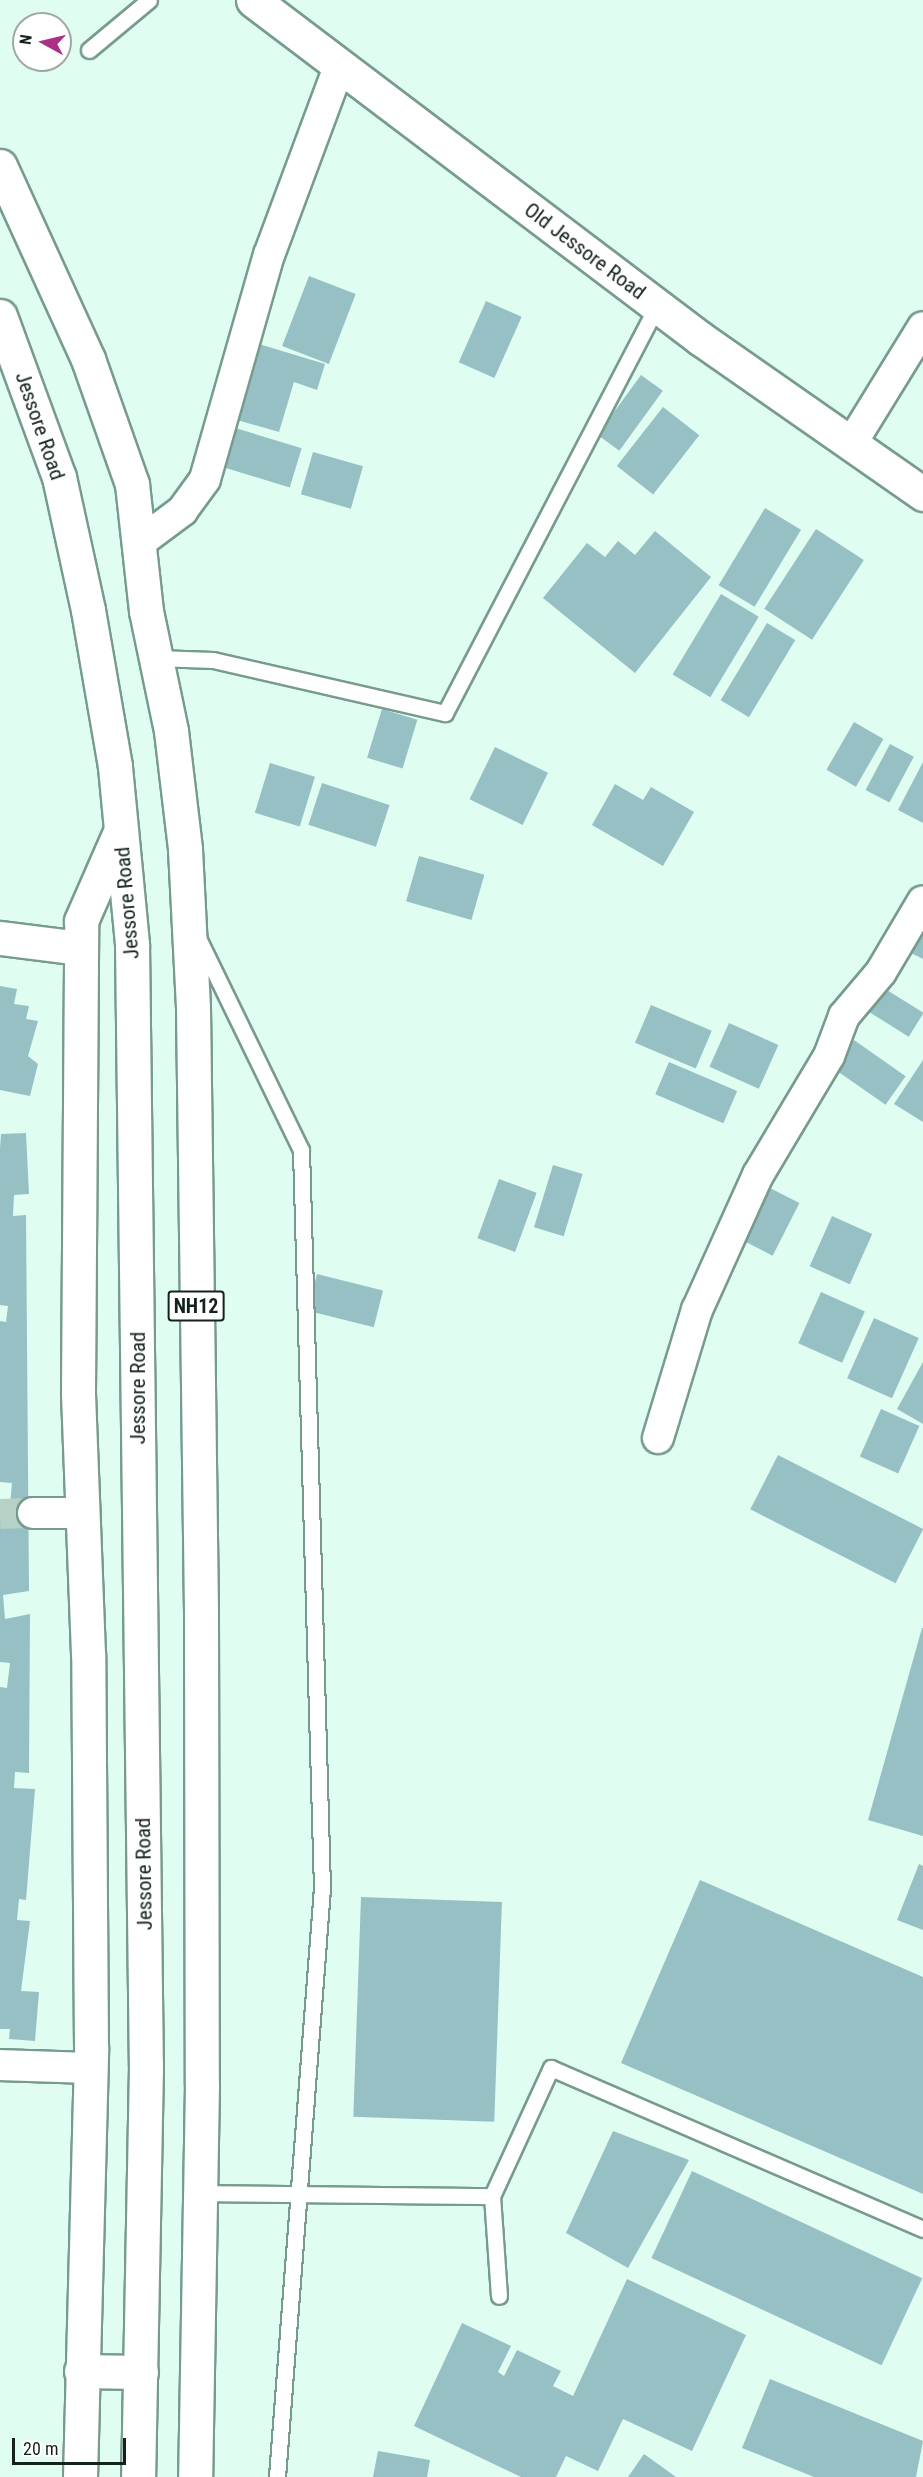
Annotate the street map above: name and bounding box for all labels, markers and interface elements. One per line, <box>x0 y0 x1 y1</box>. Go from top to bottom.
north arrow <box>12 12 72 72</box>
text: N <box>16 34 36 46</box>
street label: Old Jessore Road <box>519 197 651 305</box>
street label: Jessore Road <box>10 369 70 483</box>
street label: Jessore Road <box>110 846 144 960</box>
road number: NH12 <box>168 1289 224 1323</box>
street label: Jessore Road <box>125 1332 151 1444</box>
street label: Jessore Road <box>130 1817 158 1931</box>
scale bar <box>15 2426 129 2464</box>
text: 20 m <box>23 2438 58 2459</box>

